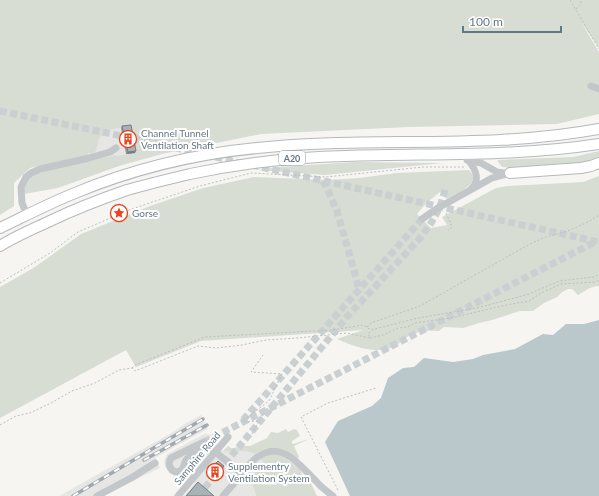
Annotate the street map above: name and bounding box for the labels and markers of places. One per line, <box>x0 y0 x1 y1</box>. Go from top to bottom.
place label: Channel Tunnel Ventilation Shaft <box>141 127 214 151</box>
building icon: Channel Tunnel Ventilation Shaft <box>118 129 138 149</box>
place icon: Gorse <box>109 203 129 223</box>
place label: Gorse <box>132 207 158 219</box>
place label: Supplementry Ventilation System <box>228 460 310 484</box>
building icon: Supplementry Ventilation System <box>205 462 225 482</box>

